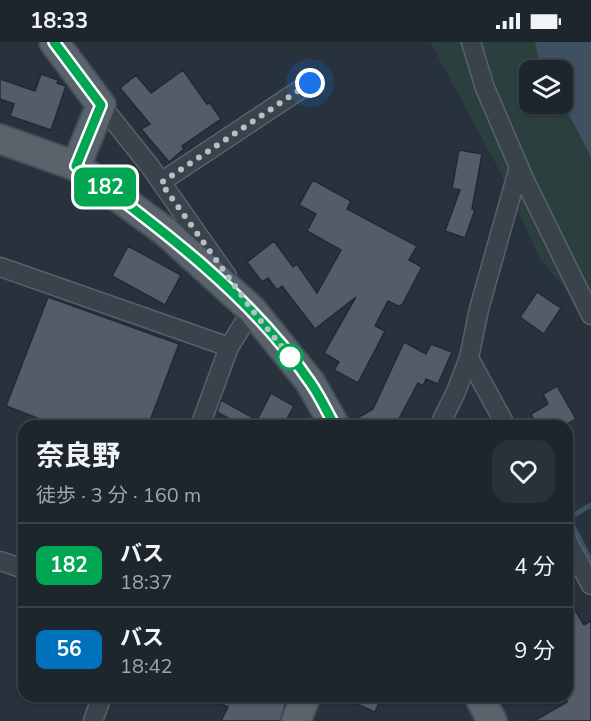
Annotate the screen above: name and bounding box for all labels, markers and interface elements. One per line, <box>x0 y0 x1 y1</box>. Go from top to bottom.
text: 18:33 <box>30 6 88 36</box>
map controls <box>519 60 573 114</box>
button: layers <box>519 60 573 114</box>
your location <box>295 68 325 98</box>
line badge: 182 <box>70 168 140 206</box>
text: 182 <box>86 173 124 201</box>
unlabelled marker <box>277 344 303 370</box>
text: 奈良野 <box>36 437 120 475</box>
button: heart <box>492 440 555 503</box>
text: 徒歩 · 3 分 · 160 m <box>36 482 201 509</box>
text: バス <box>120 539 164 569</box>
text: 182 <box>50 551 88 579</box>
text: 4 分 <box>514 552 555 582</box>
text: 18:37 <box>120 569 173 596</box>
text: バス <box>120 623 164 653</box>
text: 56 <box>56 635 82 663</box>
text: 9 分 <box>514 636 555 666</box>
text: 18:42 <box>120 653 173 680</box>

